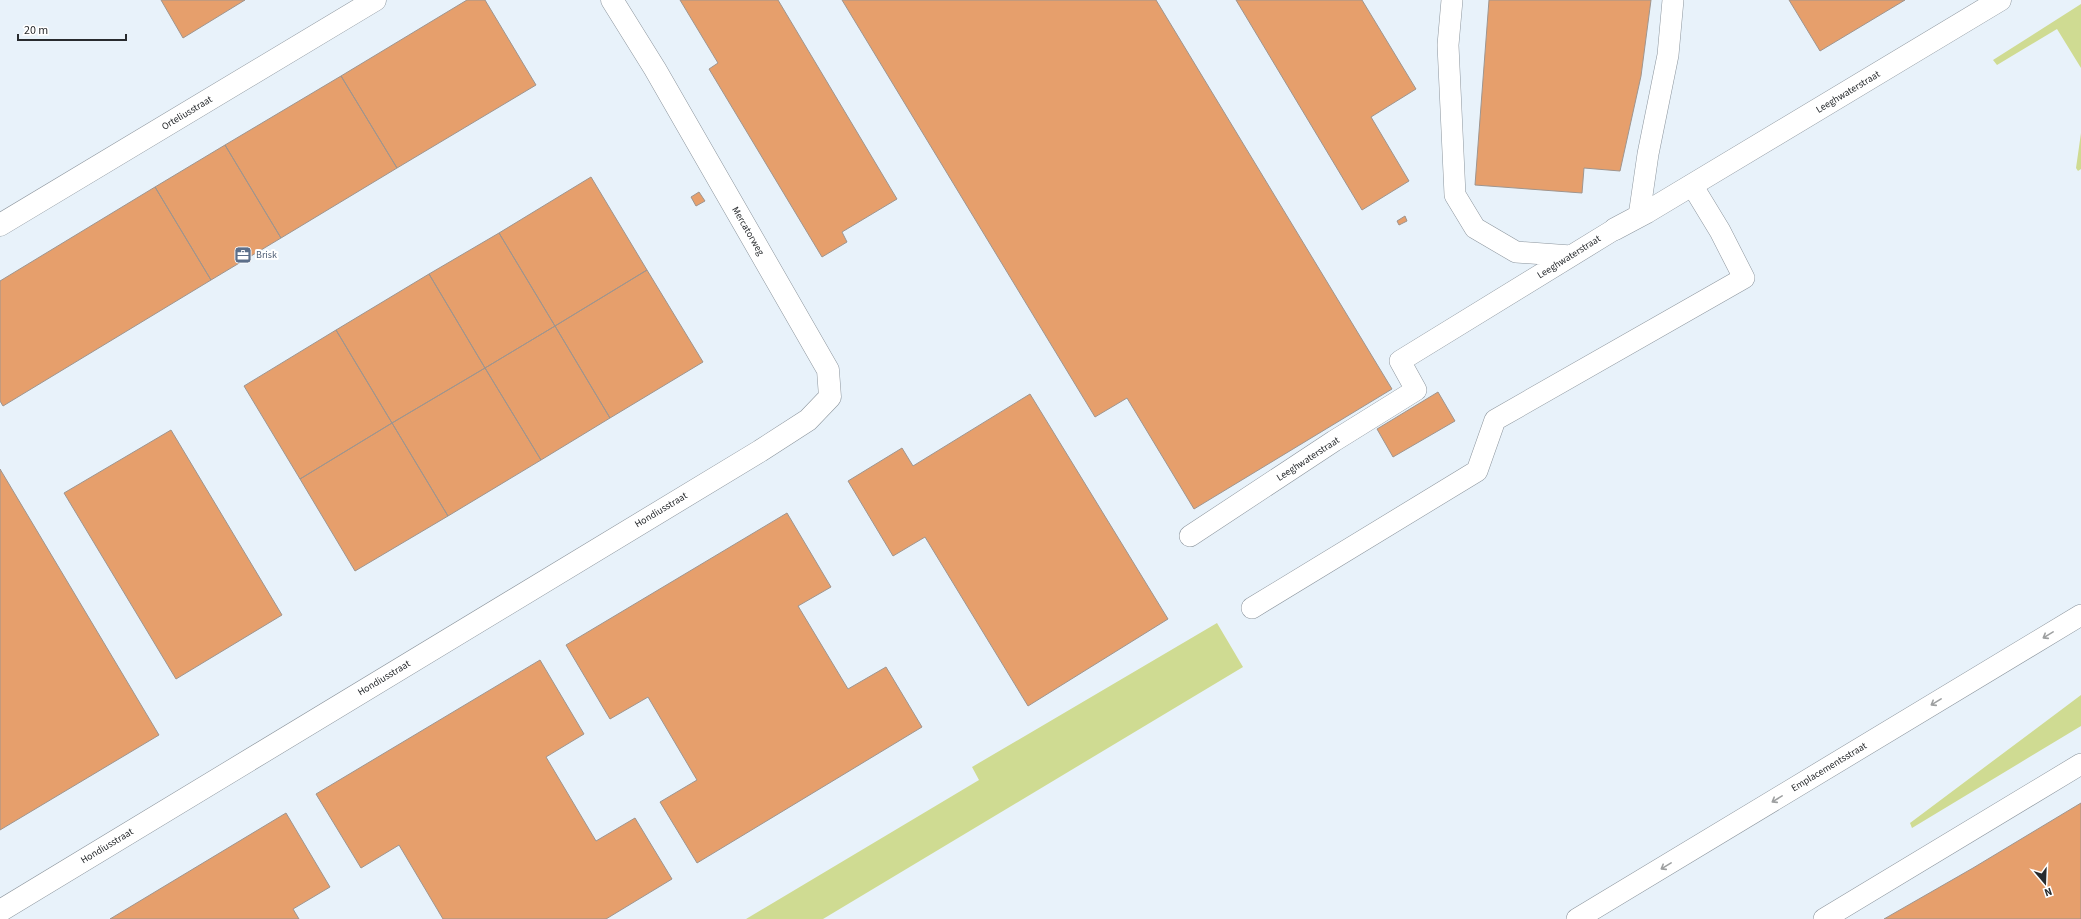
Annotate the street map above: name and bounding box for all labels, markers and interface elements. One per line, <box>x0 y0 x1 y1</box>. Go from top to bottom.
scale bar <box>18 16 126 42</box>
text: 20 m <box>24 22 48 39</box>
street label: Leeghwaterstraat <box>1813 67 1883 117</box>
street label: Orteliusstraat <box>159 92 216 134</box>
street label: Mercatorweg <box>728 204 768 258</box>
street label: Leeghwaterstraat <box>1535 232 1604 282</box>
office icon: Brisk <box>233 245 253 265</box>
place label: Brisk <box>256 248 277 262</box>
street label: Leeghwaterstraat <box>1274 433 1343 485</box>
street label: Hondiusstraat <box>632 488 690 531</box>
one-way arrow <box>2042 632 2054 640</box>
street label: Hondiusstraat <box>355 656 413 699</box>
one-way arrow <box>1930 699 1942 707</box>
street label: Emplacementsstraat <box>1788 739 1870 795</box>
one-way arrow <box>1771 795 1783 803</box>
street label: Hondiusstraat <box>78 824 136 867</box>
one-way arrow <box>1660 862 1672 870</box>
north arrow <box>2025 863 2065 903</box>
text: N <box>2042 884 2054 900</box>

